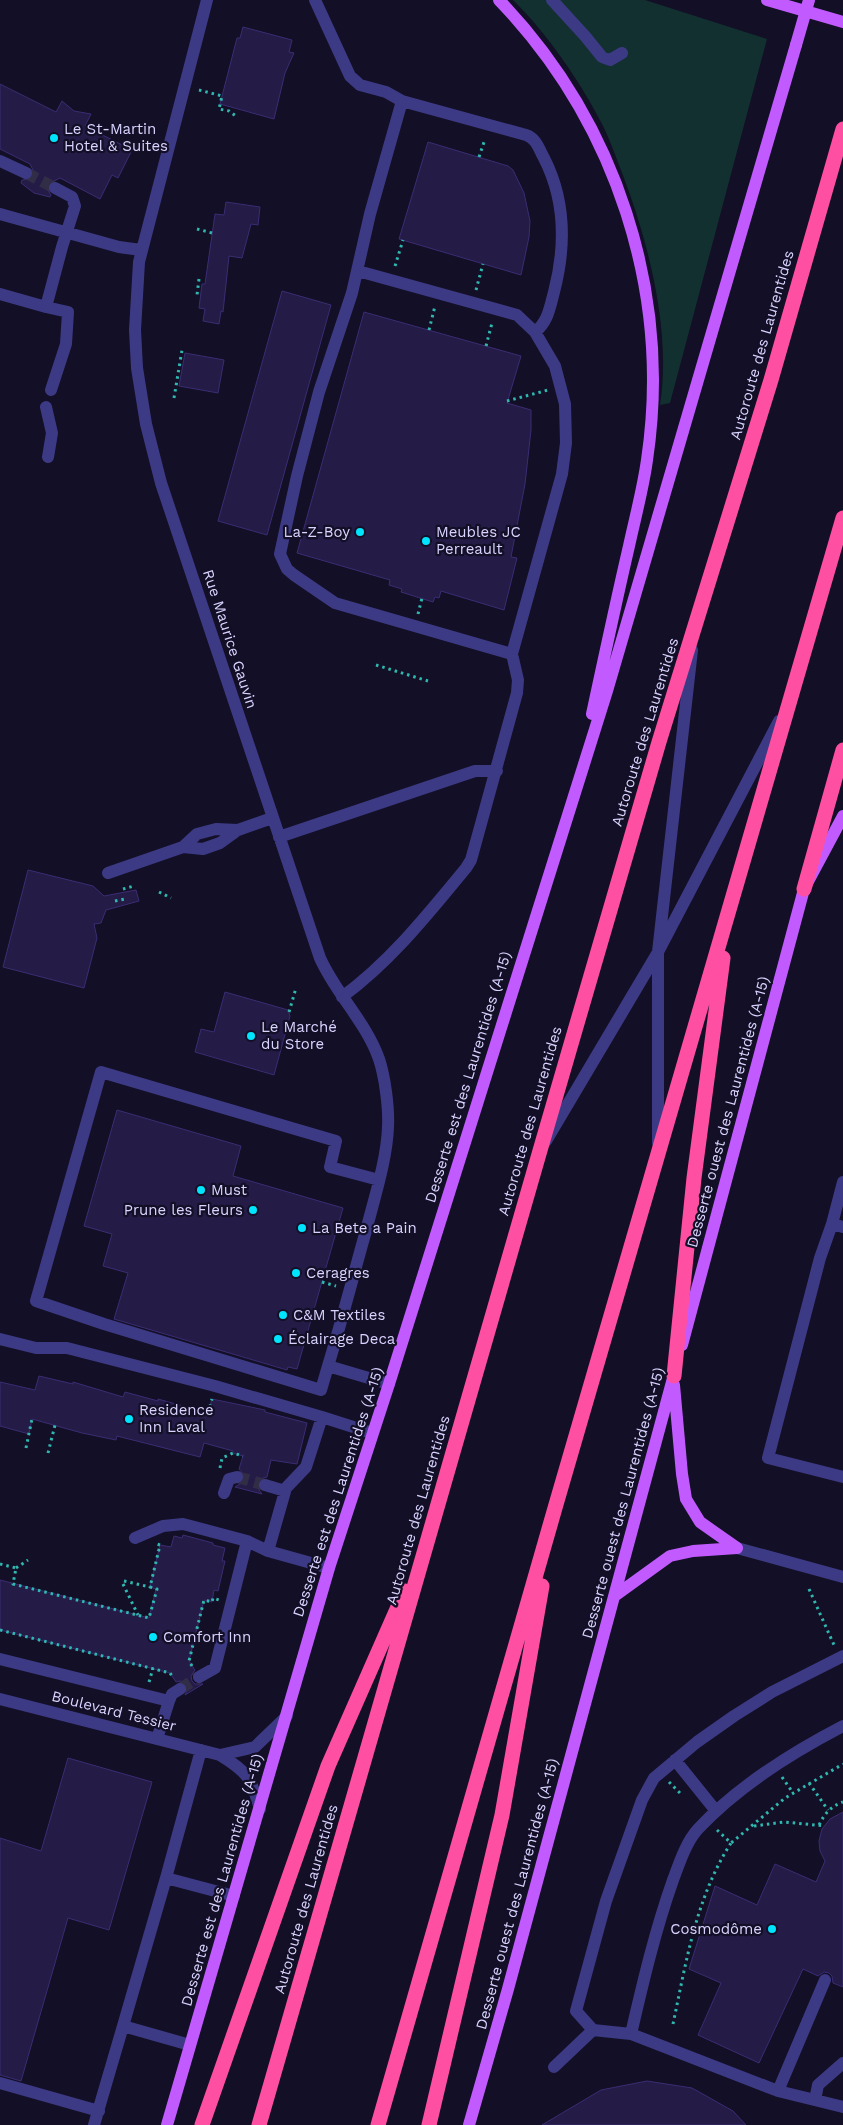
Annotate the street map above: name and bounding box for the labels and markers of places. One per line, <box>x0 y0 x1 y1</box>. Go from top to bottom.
place label: Le St-Martin Hotel & Suites <box>64 120 168 155</box>
marker: Le St-Martin Hotel & Suites <box>48 132 60 144</box>
place label: La-Z-Boy <box>283 523 350 541</box>
place label: Meubles JC Perreault <box>436 523 521 558</box>
marker: La-Z-Boy <box>354 526 366 538</box>
marker: Meubles JC Perreault <box>420 535 432 547</box>
place label: Le Marché du Store <box>261 1018 337 1053</box>
marker: Le Marché du Store <box>245 1030 257 1042</box>
place label: Must <box>211 1181 248 1199</box>
marker: Must <box>195 1184 207 1196</box>
place label: Prune les Fleurs <box>124 1201 243 1219</box>
marker: Prune les Fleurs <box>247 1204 259 1216</box>
place label: La Bete a Pain <box>312 1219 417 1237</box>
marker: La Bete a Pain <box>296 1222 308 1234</box>
place label: Ceragres <box>306 1264 370 1282</box>
marker: Ceragres <box>290 1267 302 1279</box>
place label: C&M Textiles <box>293 1306 385 1324</box>
marker: C&M Textiles <box>277 1309 289 1321</box>
place label: Éclairage Deca <box>288 1330 396 1348</box>
marker: Éclairage Deca <box>272 1333 284 1345</box>
place label: Residence Inn Laval <box>139 1401 214 1436</box>
marker: Residence Inn Laval <box>123 1413 135 1425</box>
place label: Comfort Inn <box>163 1628 251 1646</box>
marker: Comfort Inn <box>147 1631 159 1643</box>
place label: Cosmodôme <box>670 1920 762 1938</box>
marker: Cosmodôme <box>766 1923 778 1935</box>

